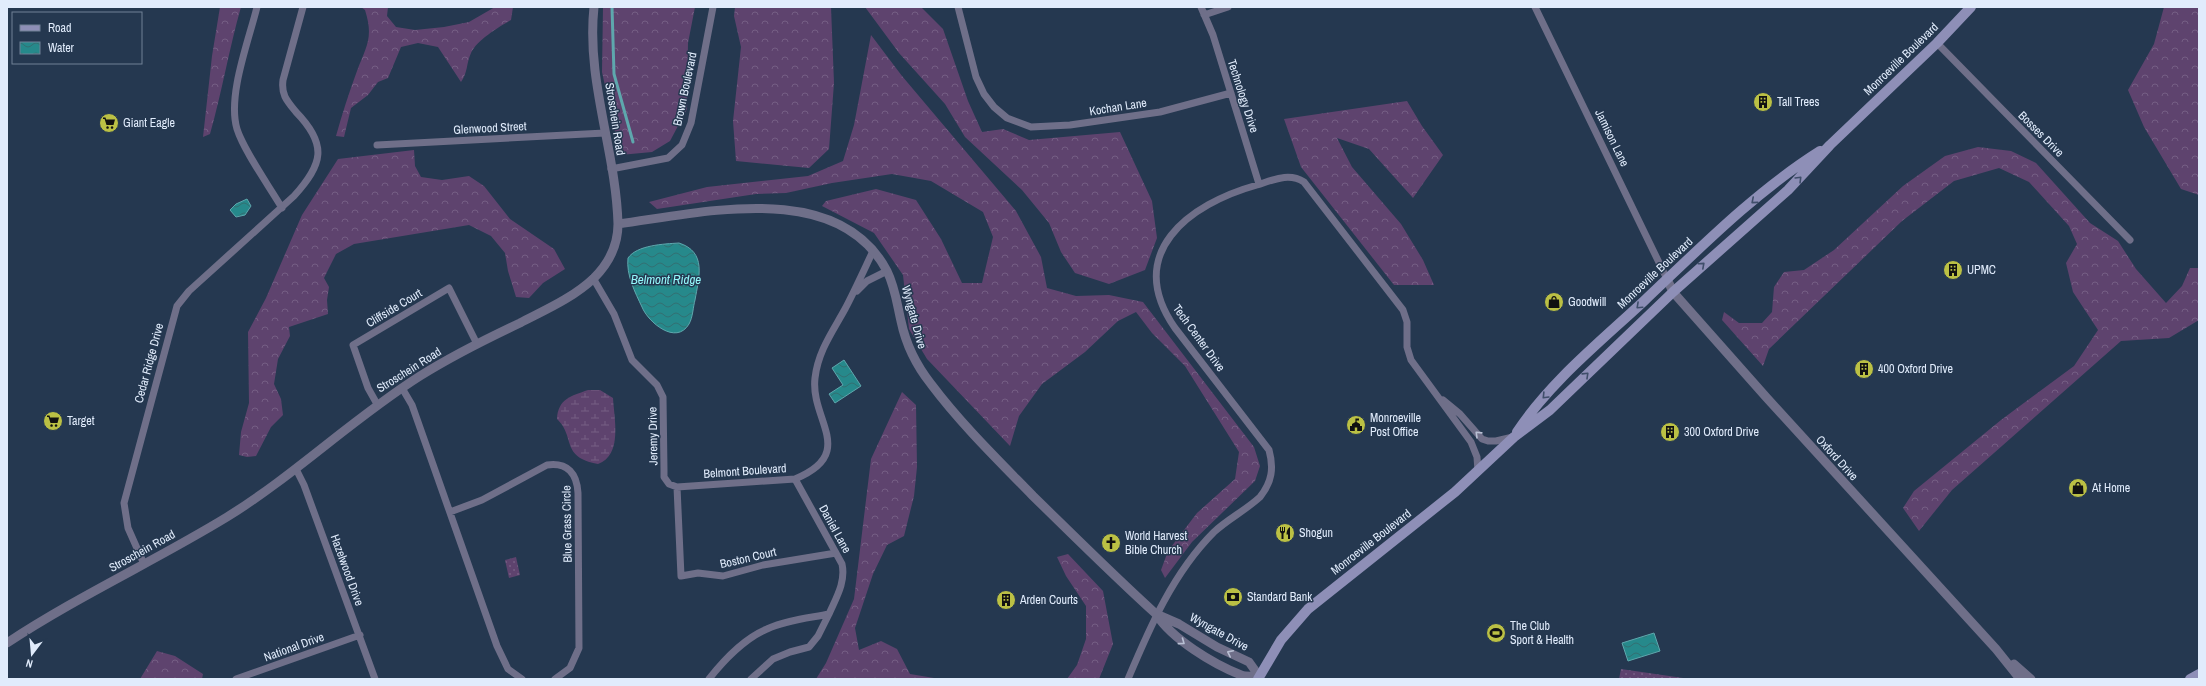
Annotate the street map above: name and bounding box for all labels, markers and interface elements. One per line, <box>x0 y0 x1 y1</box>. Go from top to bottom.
legend <box>12 12 142 64</box>
street label: Monroeville Boulevard <box>1860 19 1942 99</box>
text: Road <box>48 20 72 36</box>
text: Water <box>48 40 75 56</box>
street label: Brown Boulevard <box>669 51 701 127</box>
street label: Technology Drive <box>1224 57 1262 135</box>
street label: Stroschein Road <box>601 82 629 156</box>
building icon: Tall Trees <box>1752 91 1774 113</box>
place label: Tall Trees <box>1777 94 1819 110</box>
street label: Kochan Lane <box>1088 95 1148 119</box>
street label: Jamison Lane <box>1591 107 1633 169</box>
street label: Bosses Drive <box>2015 108 2067 160</box>
supermarket icon: Giant Eagle <box>98 112 120 134</box>
place label: Giant Eagle <box>123 115 175 131</box>
street label: Glenwood Street <box>453 118 527 138</box>
one-way arrow <box>1794 176 1802 184</box>
one-way arrow <box>1751 197 1758 204</box>
street label: Monroeville Boulevard <box>1614 234 1696 312</box>
building icon: UPMC <box>1942 259 1964 281</box>
place label: UPMC <box>1967 262 1996 278</box>
one-way arrow <box>1697 263 1705 270</box>
water label: Belmont Ridge <box>631 271 701 288</box>
street label: Wyngate Drive <box>898 284 930 350</box>
street label: Cliffside Court <box>363 285 425 331</box>
shop icon: Goodwill <box>1543 291 1565 313</box>
place label: Goodwill <box>1568 294 1606 310</box>
street label: Tech Center Drive <box>1169 301 1229 375</box>
one-way arrow <box>1636 301 1643 308</box>
street label: Cedar Ridge Drive <box>131 321 167 405</box>
street label: Stroschein Road <box>374 344 444 396</box>
building icon: 400 Oxford Drive <box>1853 358 1875 380</box>
place label: 400 Oxford Drive <box>1878 361 1953 377</box>
one-way arrow <box>1581 372 1589 380</box>
one-way arrow <box>1542 391 1550 399</box>
street label: Jeremy Drive <box>644 407 662 465</box>
supermarket icon: Target <box>42 410 64 432</box>
place label: Monroeville Post Office <box>1370 410 1421 440</box>
place label: Target <box>67 413 95 429</box>
public building icon: Monroeville Post Office <box>1345 414 1367 436</box>
building icon: 300 Oxford Drive <box>1659 421 1681 443</box>
place label: 300 Oxford Drive <box>1684 424 1759 440</box>
one-way arrow <box>1475 431 1483 439</box>
street label: Oxford Drive <box>1812 432 1862 484</box>
street label: Belmont Boulevard <box>703 460 787 482</box>
shop icon: At Home <box>2067 477 2089 499</box>
place label: At Home <box>2091 480 2130 496</box>
street label: Blue Grass Circle <box>558 485 576 563</box>
street label: Daniel Lane <box>815 502 855 556</box>
street label: Monroeville Boulevard <box>1327 506 1415 578</box>
restaurant icon: Shogun <box>1274 522 1296 544</box>
place label: Shogun <box>1299 525 1333 541</box>
street label: Stroschein Road <box>106 526 178 576</box>
place label: World Harvest Bible Church <box>1125 528 1187 558</box>
street label: Hazelwood Drive <box>327 532 367 608</box>
church icon: World Harvest Bible Church <box>1100 532 1122 554</box>
street label: Boston Court <box>718 544 778 572</box>
bank icon: Standard Bank <box>1222 586 1244 608</box>
building icon: Arden Courts <box>995 589 1017 611</box>
place label: Standard Bank <box>1247 589 1312 605</box>
place label: Arden Courts <box>1019 592 1078 608</box>
street label: Wyngate Drive <box>1187 609 1251 655</box>
place label: The Club Sport & Health <box>1510 618 1574 648</box>
sports icon: The Club Sport & Health <box>1485 622 1507 644</box>
street label: National Drive <box>262 629 326 665</box>
north arrow <box>12 634 52 674</box>
one-way arrow <box>1178 637 1185 644</box>
one-way arrow <box>1226 650 1234 658</box>
text: N <box>24 656 34 671</box>

